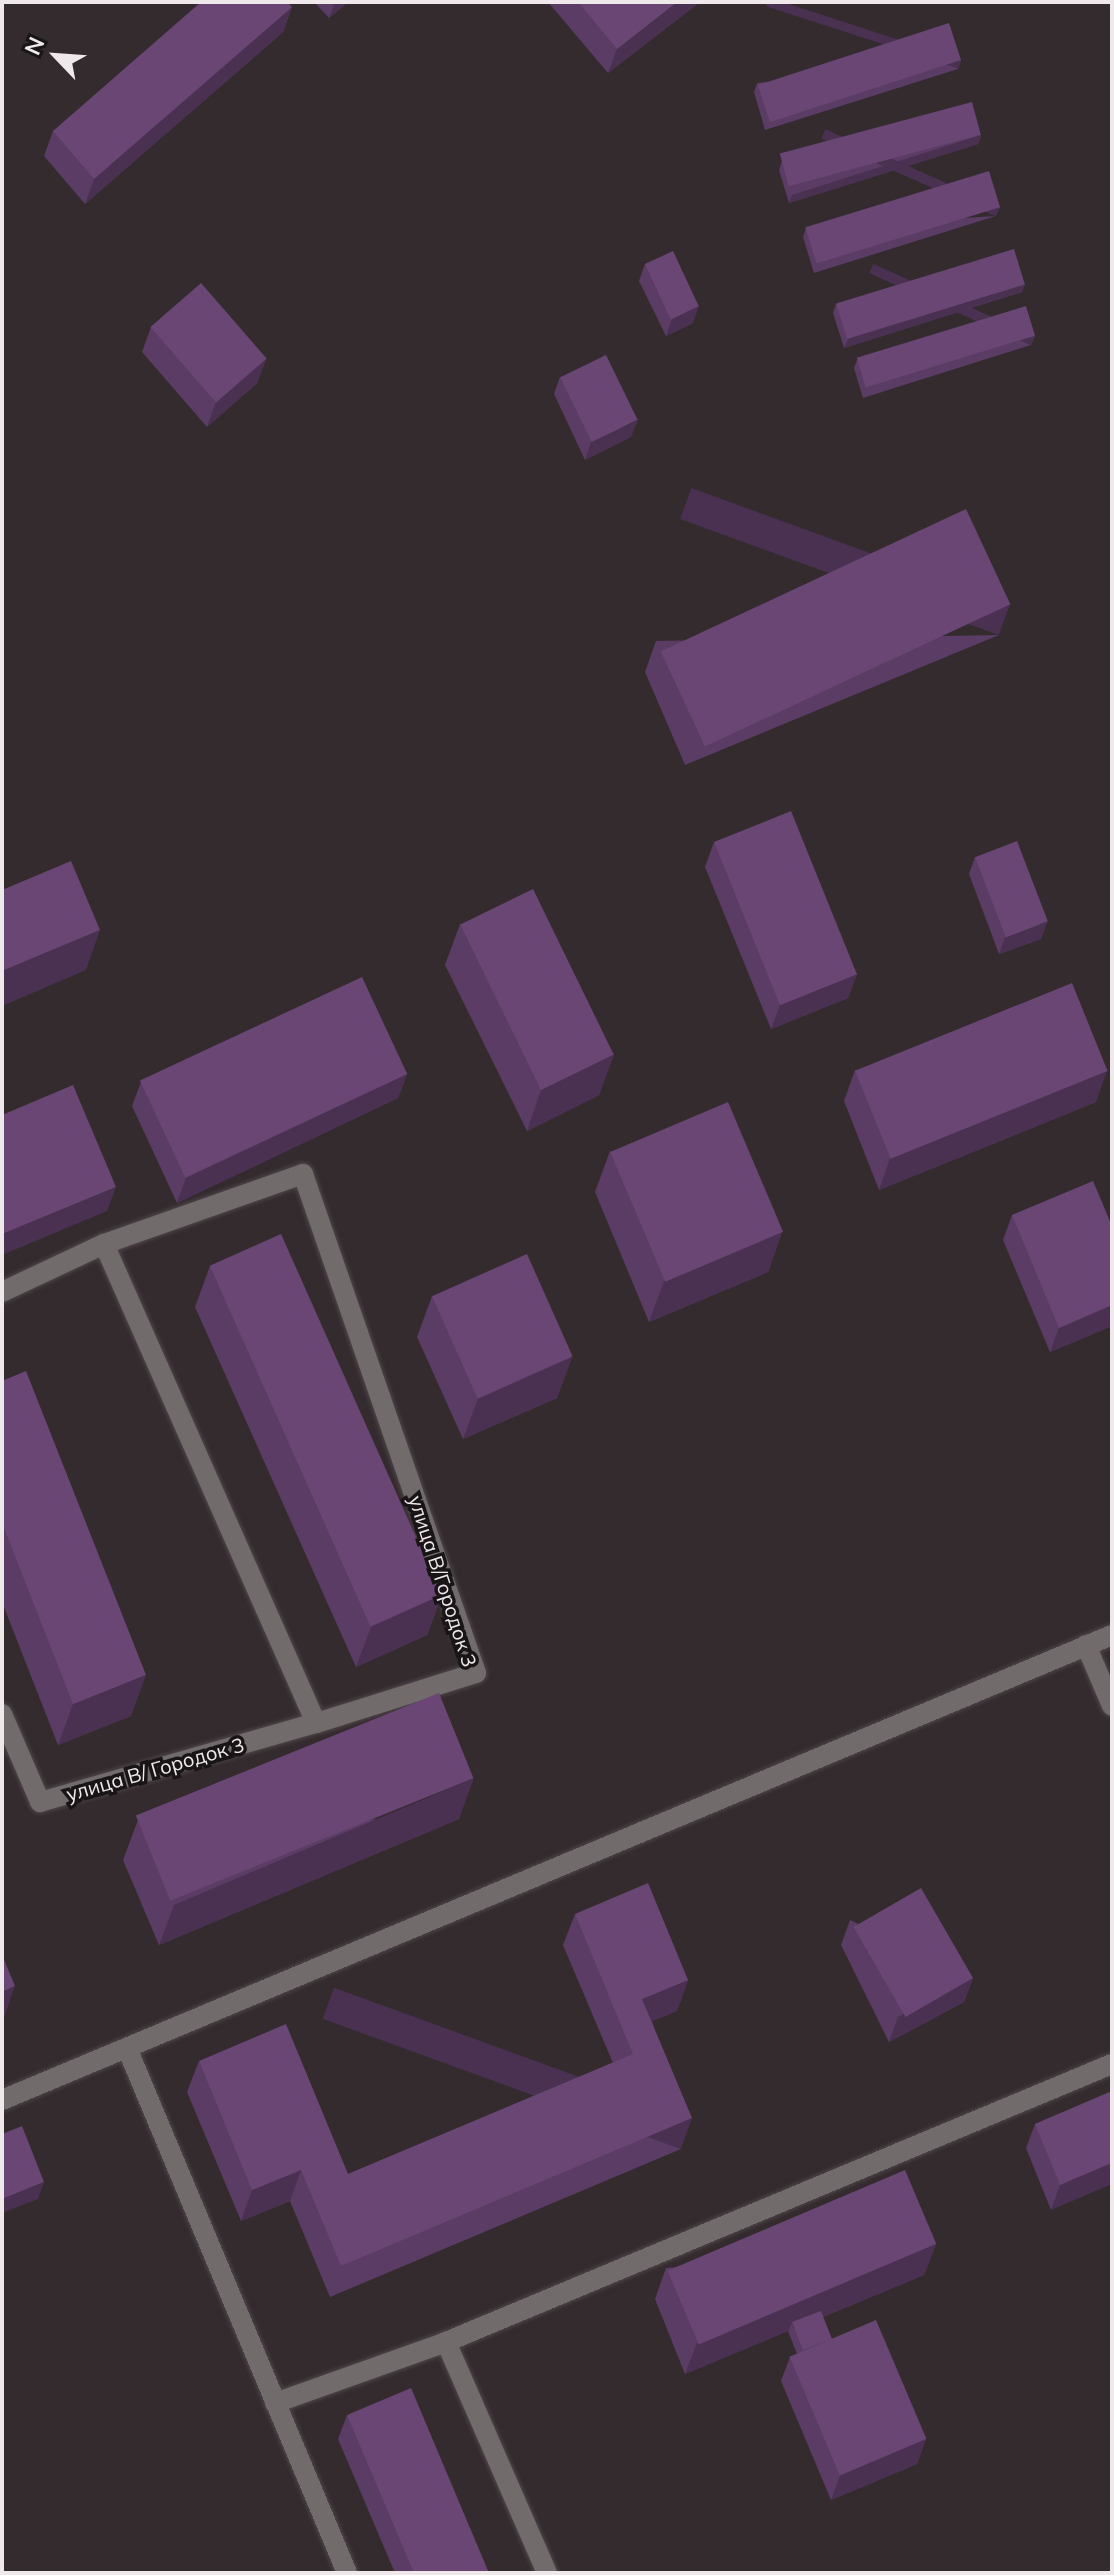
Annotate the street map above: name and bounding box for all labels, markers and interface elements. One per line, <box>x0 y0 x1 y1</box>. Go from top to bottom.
north arrow <box>16 16 96 96</box>
text: N <box>18 32 50 59</box>
street label: улица В/Городок 3 <box>404 1492 482 1670</box>
street label: улица В/ Городок 3 <box>63 1732 247 1806</box>

